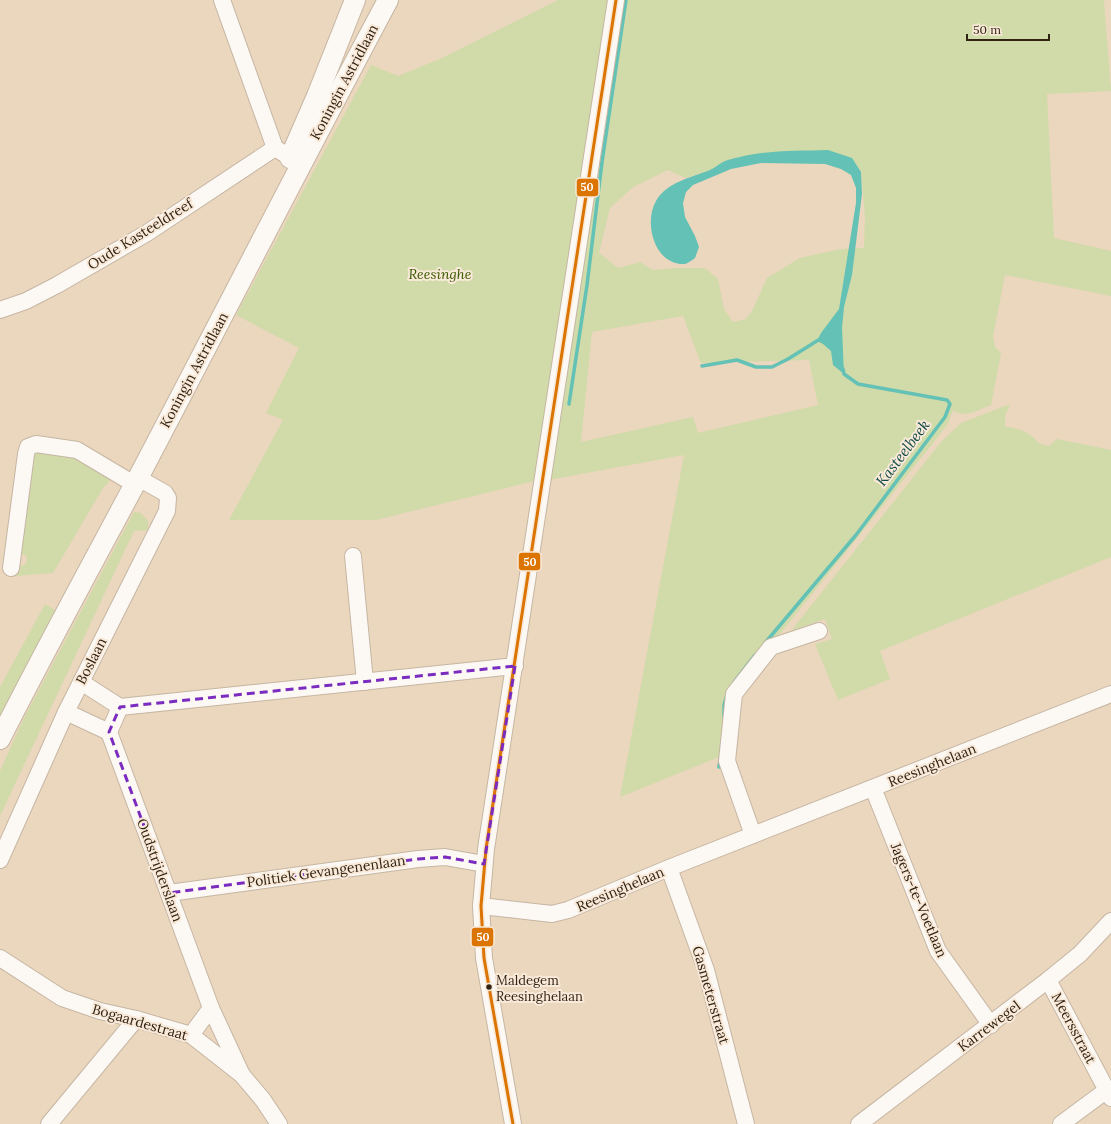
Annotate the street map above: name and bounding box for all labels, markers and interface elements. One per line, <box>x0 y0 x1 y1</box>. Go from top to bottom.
scale bar <box>967 16 1049 42</box>
street label: Koningin Astridlaan <box>306 21 382 143</box>
text: 50 m <box>973 22 1001 37</box>
line badge: 50 <box>576 178 599 197</box>
text: 50 <box>581 180 593 194</box>
street label: Oude Kasteeldreef <box>84 194 197 274</box>
park label: Reesinghe <box>408 265 472 283</box>
street label: Koningin Astridlaan <box>156 309 232 431</box>
water label: Kasteelbeek <box>871 416 934 490</box>
line badge: 50 <box>518 552 541 571</box>
text: 50 <box>524 555 536 569</box>
street label: Boslaan <box>72 634 111 687</box>
street label: Reesinghelaan <box>885 739 979 791</box>
street label: Oudstrijderslaan <box>133 816 187 925</box>
street label: Jagers-te-Voetlaan <box>886 839 951 960</box>
street label: Politiek Gevangenenlaan <box>245 851 407 891</box>
street label: Reesinghelaan <box>573 862 667 916</box>
line badge: 50 <box>471 927 494 947</box>
text: 50 <box>477 930 489 944</box>
street label: Gasmeterstraat <box>688 944 734 1047</box>
place label: Maldegem Reesinghelaan <box>496 972 583 1005</box>
marker: Maldegem Reesinghelaan <box>484 982 494 992</box>
street label: Meersstraat <box>1048 989 1101 1067</box>
street label: Karrewegel <box>954 996 1024 1055</box>
street label: Bogaardestraat <box>90 1000 190 1044</box>

